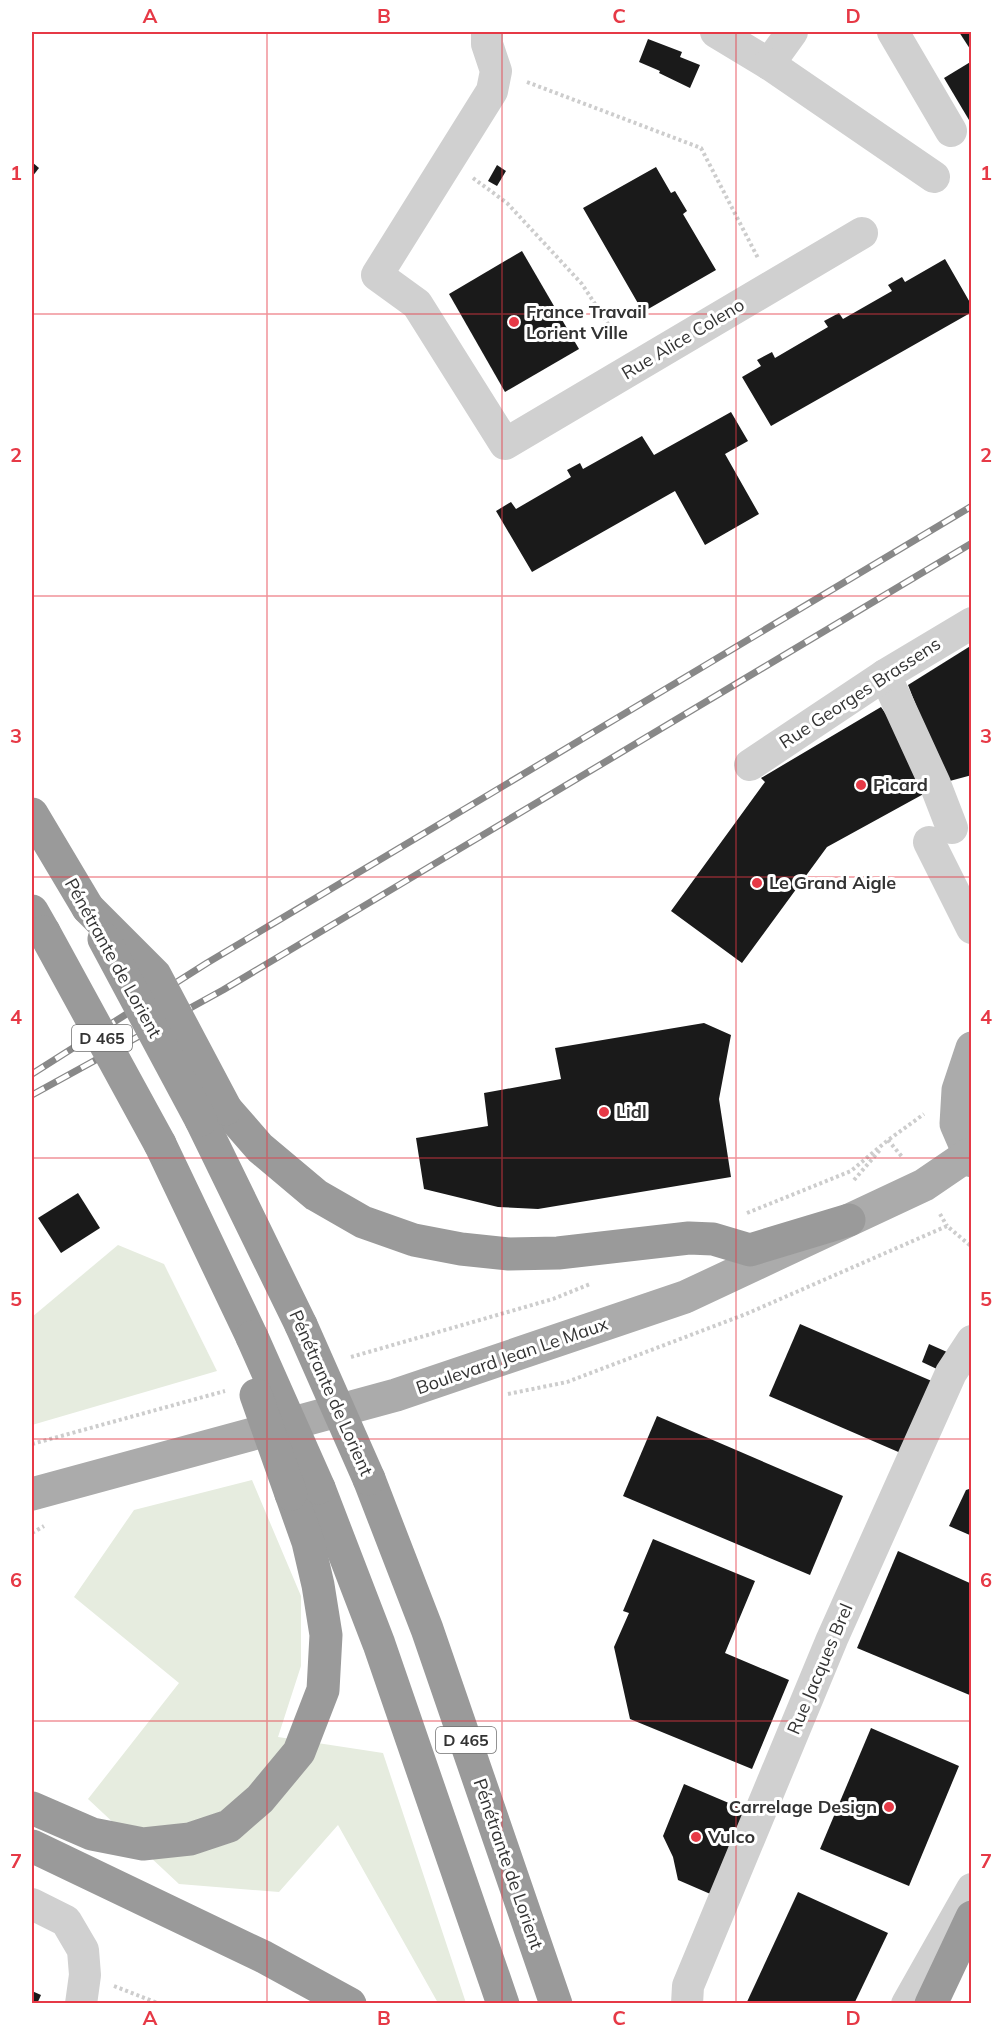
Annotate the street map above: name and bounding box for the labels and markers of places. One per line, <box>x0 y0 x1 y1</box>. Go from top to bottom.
place label: France Travail Lorient Ville <box>526 300 647 344</box>
marker: France Travail Lorient Ville <box>507 315 521 329</box>
place label: Picard <box>873 773 928 796</box>
marker: Picard <box>854 778 868 792</box>
place label: Le Grand Aigle <box>769 871 896 894</box>
marker: Le Grand Aigle <box>750 876 764 890</box>
place label: Lidl <box>616 1100 647 1123</box>
marker: Lidl <box>597 1105 611 1119</box>
place label: Carrelage Design <box>729 1795 877 1818</box>
marker: Carrelage Design <box>882 1800 896 1814</box>
place label: Vulco <box>707 1825 755 1848</box>
marker: Vulco <box>689 1830 703 1844</box>

